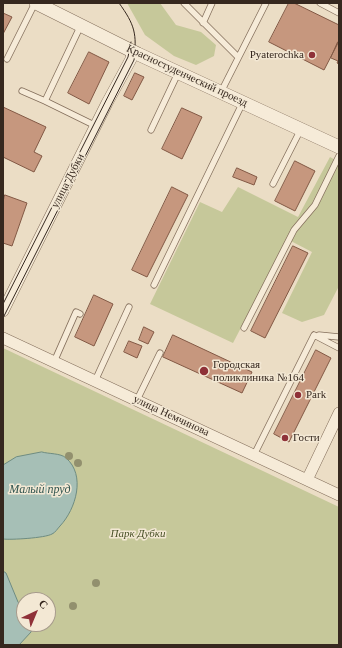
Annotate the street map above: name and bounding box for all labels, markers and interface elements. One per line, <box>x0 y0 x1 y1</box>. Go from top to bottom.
street label: Красностуденческий проезд <box>124 42 250 110</box>
place label: Pyaterochka <box>250 48 304 62</box>
marker: Pyaterochka <box>307 50 317 60</box>
street label: улица Дубки <box>49 151 87 211</box>
place label: Городская поликлиника №164 <box>213 358 304 384</box>
marker: Городская поликлиника №164 <box>198 365 210 377</box>
place label: Park <box>306 388 326 402</box>
marker: Park <box>293 390 303 400</box>
street label: улица Немчинова <box>131 393 211 439</box>
place label: Гости <box>293 431 320 445</box>
marker: Гости <box>280 433 290 443</box>
water label: Малый пруд <box>9 483 71 497</box>
park label: Парк Дубки <box>111 527 165 541</box>
north arrow <box>16 592 56 632</box>
text: С <box>37 597 51 611</box>

